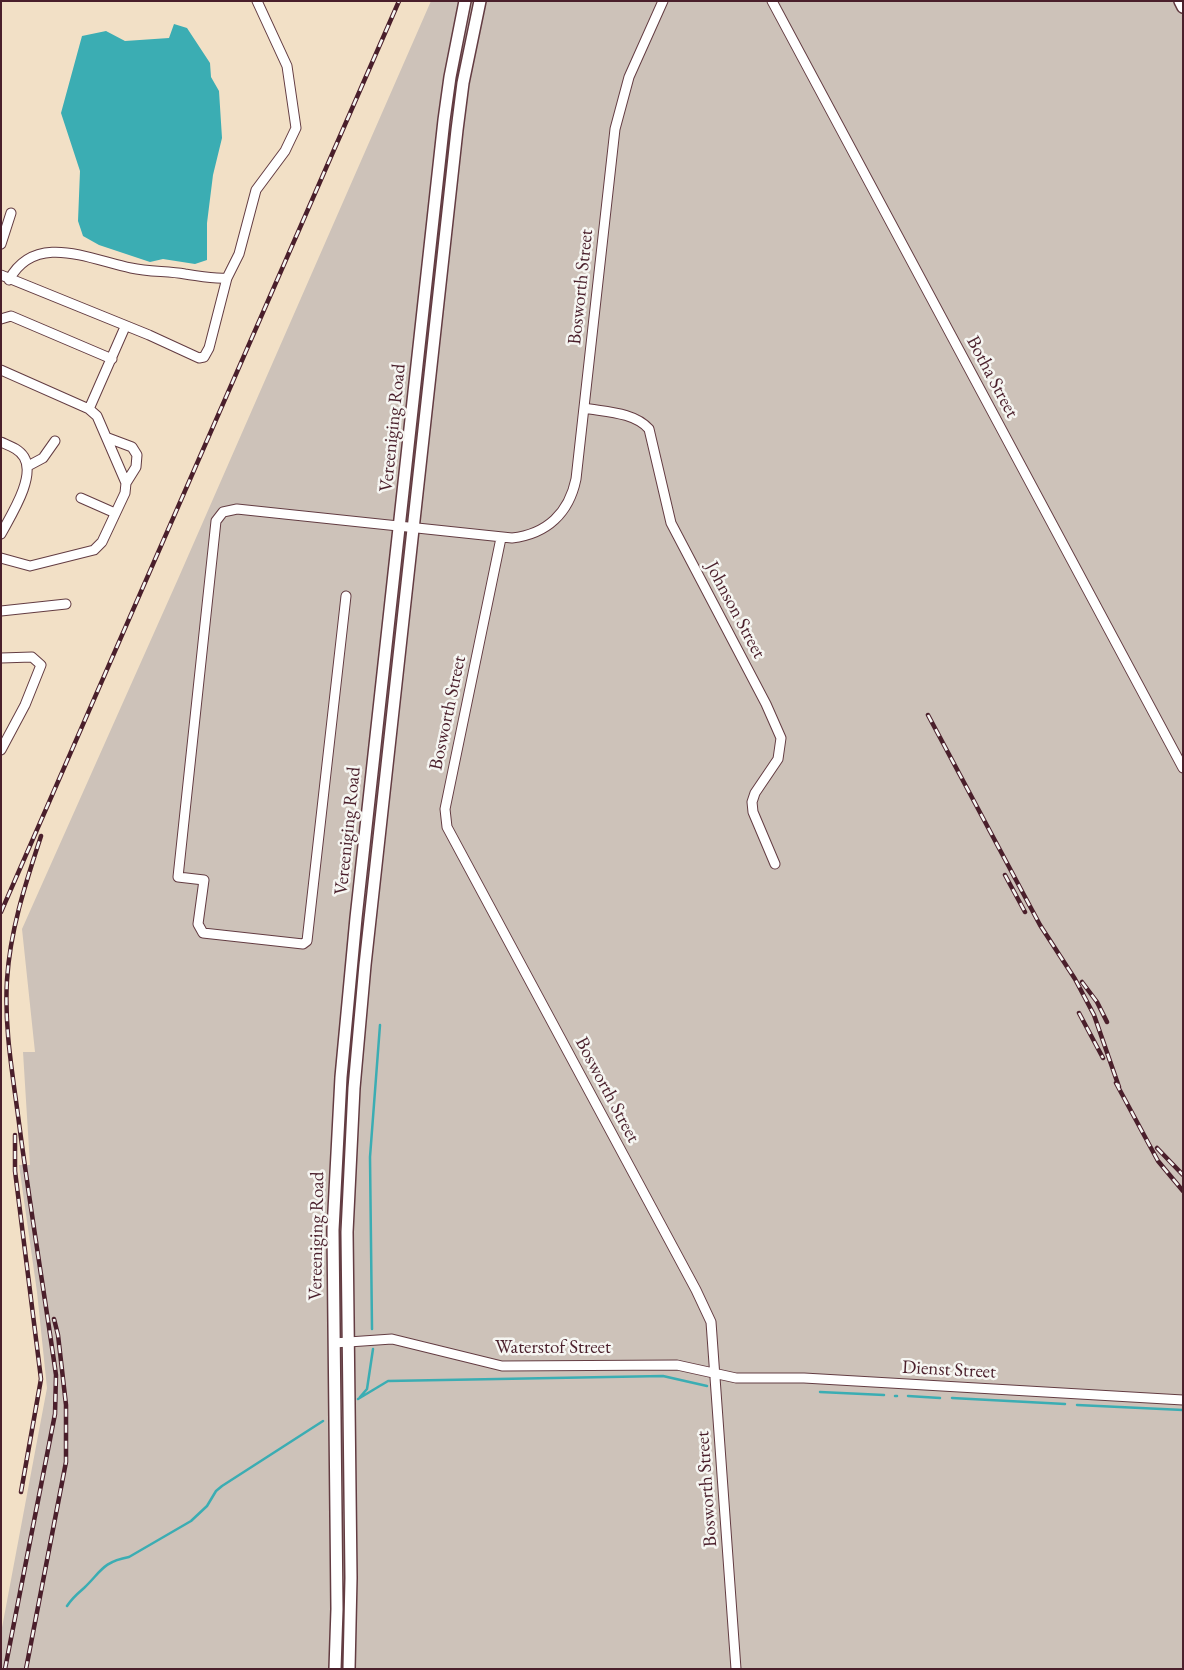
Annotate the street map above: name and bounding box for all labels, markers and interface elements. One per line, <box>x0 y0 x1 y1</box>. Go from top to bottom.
street label: Bosworth Street <box>564 228 598 346</box>
street label: Botha Street <box>961 332 1023 422</box>
street label: Vereeniging Road <box>375 363 411 493</box>
street label: Johnson Street <box>700 558 770 662</box>
street label: Bosworth Street <box>425 654 471 772</box>
street label: Vereeniging Road <box>330 766 366 896</box>
street label: Bosworth Street <box>570 1033 644 1147</box>
street label: Vereeniging Road <box>304 1171 330 1301</box>
street label: Waterstof Street <box>495 1337 611 1359</box>
street label: Dienst Street <box>901 1356 997 1384</box>
street label: Bosworth Street <box>692 1430 722 1548</box>

